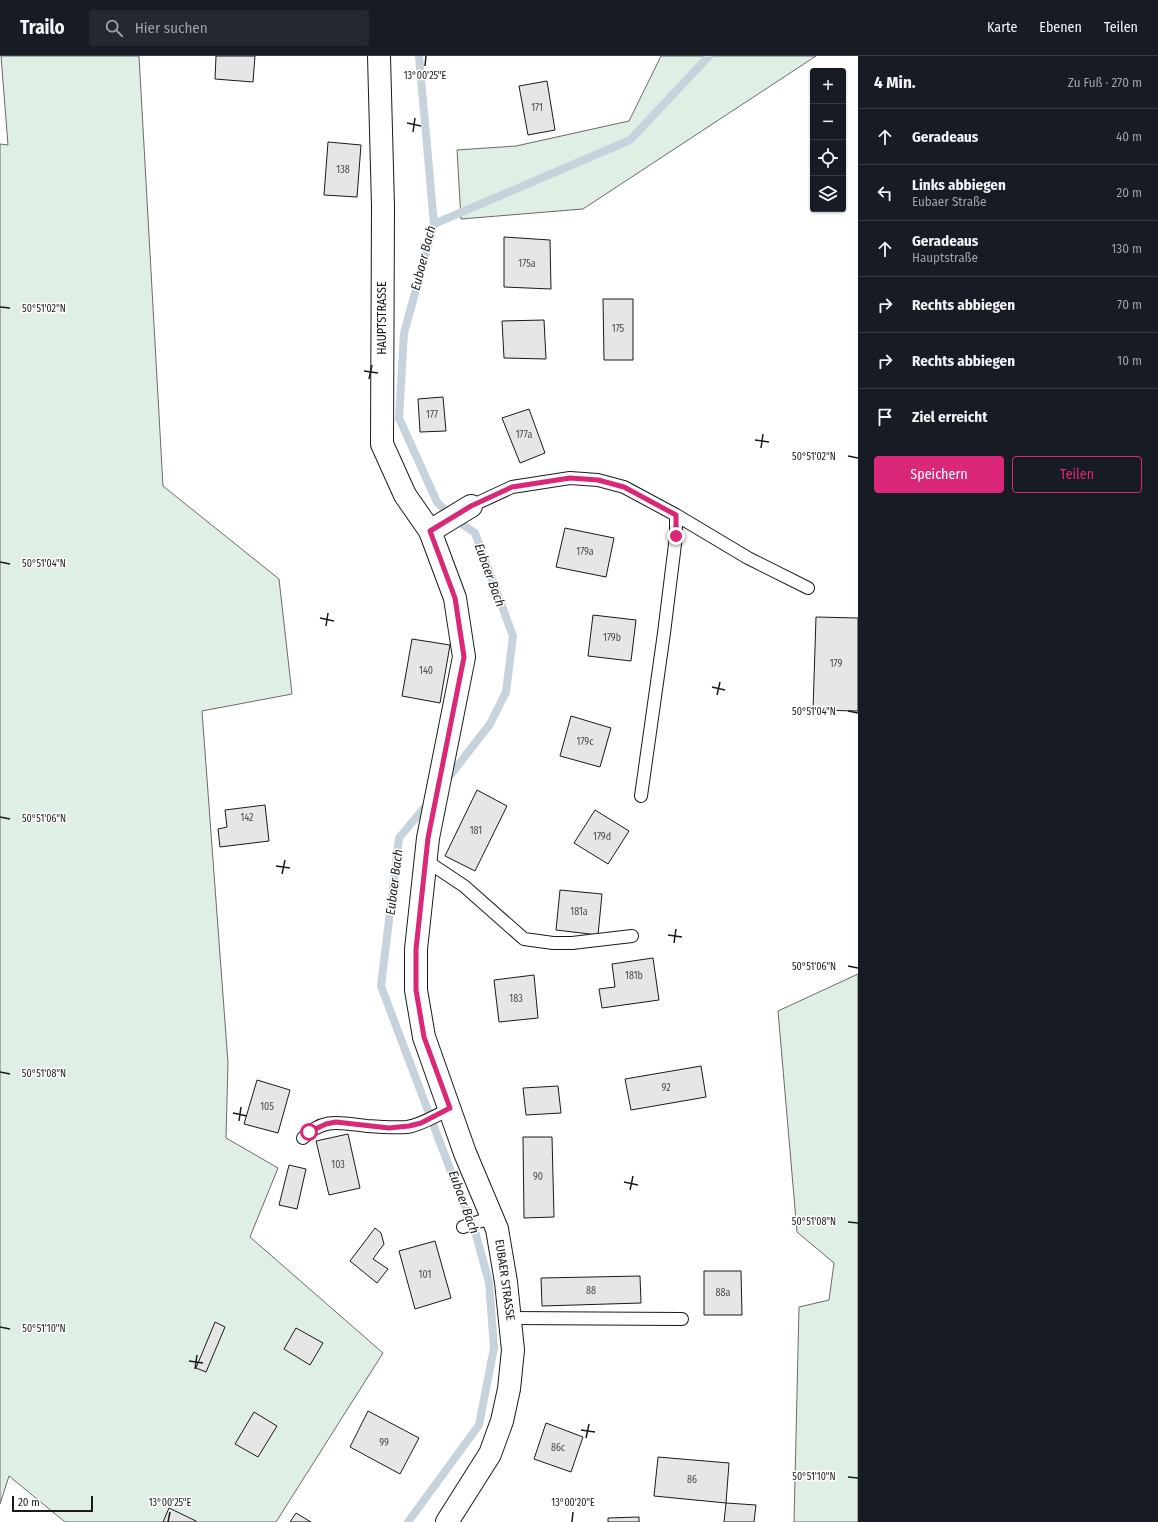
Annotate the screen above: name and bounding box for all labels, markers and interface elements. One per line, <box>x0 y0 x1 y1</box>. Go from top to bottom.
search box <box>89 10 369 46</box>
text: Trailo <box>20 16 65 39</box>
icon: search <box>103 17 125 39</box>
text: Hier suchen <box>135 19 208 37</box>
text: Karte <box>987 19 1017 36</box>
text: Ebenen <box>1039 19 1082 36</box>
text: Teilen <box>1104 19 1138 36</box>
map controls <box>810 68 846 212</box>
button: + <box>810 68 846 104</box>
text: 13°00'25"E <box>404 70 447 82</box>
text: 4 Min. <box>874 72 916 93</box>
text: Zu Fuß · 270 m <box>1068 75 1142 90</box>
house number: 171 <box>531 102 543 114</box>
button: − <box>810 104 846 140</box>
icon: ahead <box>874 126 896 148</box>
text: Geradeaus <box>912 128 978 146</box>
text: 40 m <box>1116 129 1142 144</box>
button: locate <box>810 140 846 176</box>
house number: 138 <box>336 164 350 176</box>
button: layers <box>810 176 846 212</box>
text: Links abbiegen <box>912 176 1006 194</box>
icon: left <box>874 182 896 204</box>
text: 20 m <box>1116 185 1142 200</box>
text: Eubaer Straße <box>912 194 986 209</box>
water label: Eubaer Bach <box>408 224 438 292</box>
text: Geradeaus <box>912 232 978 250</box>
icon: ahead <box>874 238 896 260</box>
text: 130 m <box>1111 241 1142 256</box>
text: Hauptstraße <box>912 250 978 265</box>
house number: 175a <box>518 258 536 270</box>
street label: HAUPTSTRASSE <box>375 281 389 355</box>
icon: right <box>874 294 896 316</box>
text: Rechts abbiegen <box>912 296 1015 314</box>
text: 70 m <box>1117 297 1142 312</box>
text: 50°51'02"N <box>22 303 66 315</box>
house number: 175 <box>612 323 625 335</box>
icon: right <box>874 350 896 372</box>
text: Rechts abbiegen <box>912 352 1015 370</box>
text: 10 m <box>1117 353 1142 368</box>
icon: arrive <box>874 406 896 428</box>
text: Ziel erreicht <box>912 408 987 426</box>
house number: 177 <box>426 409 438 421</box>
house number: 177a <box>516 429 532 441</box>
text: 50°51'02"N <box>792 451 836 463</box>
button: Speichern <box>874 456 1004 493</box>
button: Teilen <box>1012 456 1142 493</box>
route end <box>667 527 685 545</box>
water label: Eubaer Bach <box>472 541 508 609</box>
house number: 179a <box>576 546 594 558</box>
text: 50°51'04"N <box>22 558 66 570</box>
house number: 179b <box>603 632 621 644</box>
house number: 179 <box>830 658 842 670</box>
house number: 140 <box>419 665 433 677</box>
text: 50°51'04"N <box>792 706 836 718</box>
house number: 179c <box>577 736 594 748</box>
house number: 142 <box>240 812 254 824</box>
text: 50°51'06"N <box>22 813 66 825</box>
house number: 181 <box>470 825 482 837</box>
house number: 179d <box>593 831 611 843</box>
water label: Eubaer Bach <box>383 848 405 916</box>
house number: 181a <box>570 906 588 918</box>
text: 50°51'06"N <box>792 961 836 973</box>
house number: 181b <box>625 970 643 982</box>
house number: 183 <box>509 993 523 1005</box>
text: 50°51'08"N <box>22 1068 66 1080</box>
house number: 92 <box>661 1082 671 1094</box>
house number: 105 <box>260 1101 274 1113</box>
route start <box>300 1123 318 1141</box>
house number: 103 <box>331 1159 345 1171</box>
water label: Eubaer Bach <box>446 1168 482 1236</box>
house number: 90 <box>533 1171 543 1183</box>
text: 50°51'08"N <box>792 1216 836 1228</box>
street label: EUBAER STRASSE <box>492 1238 518 1322</box>
house number: 101 <box>419 1269 431 1281</box>
house number: 88 <box>586 1285 596 1297</box>
house number: 88a <box>716 1287 731 1299</box>
text: 50°51'10"N <box>22 1323 66 1335</box>
house number: 99 <box>379 1437 389 1449</box>
house number: 86c <box>551 1442 566 1454</box>
text: 50°51'10"N <box>792 1471 836 1483</box>
house number: 86 <box>687 1474 697 1486</box>
scale bar <box>12 1494 93 1513</box>
text: 20 m <box>18 1496 40 1509</box>
text: 13°00'25"E <box>149 1497 192 1509</box>
text: 13°00'20"E <box>551 1497 595 1509</box>

